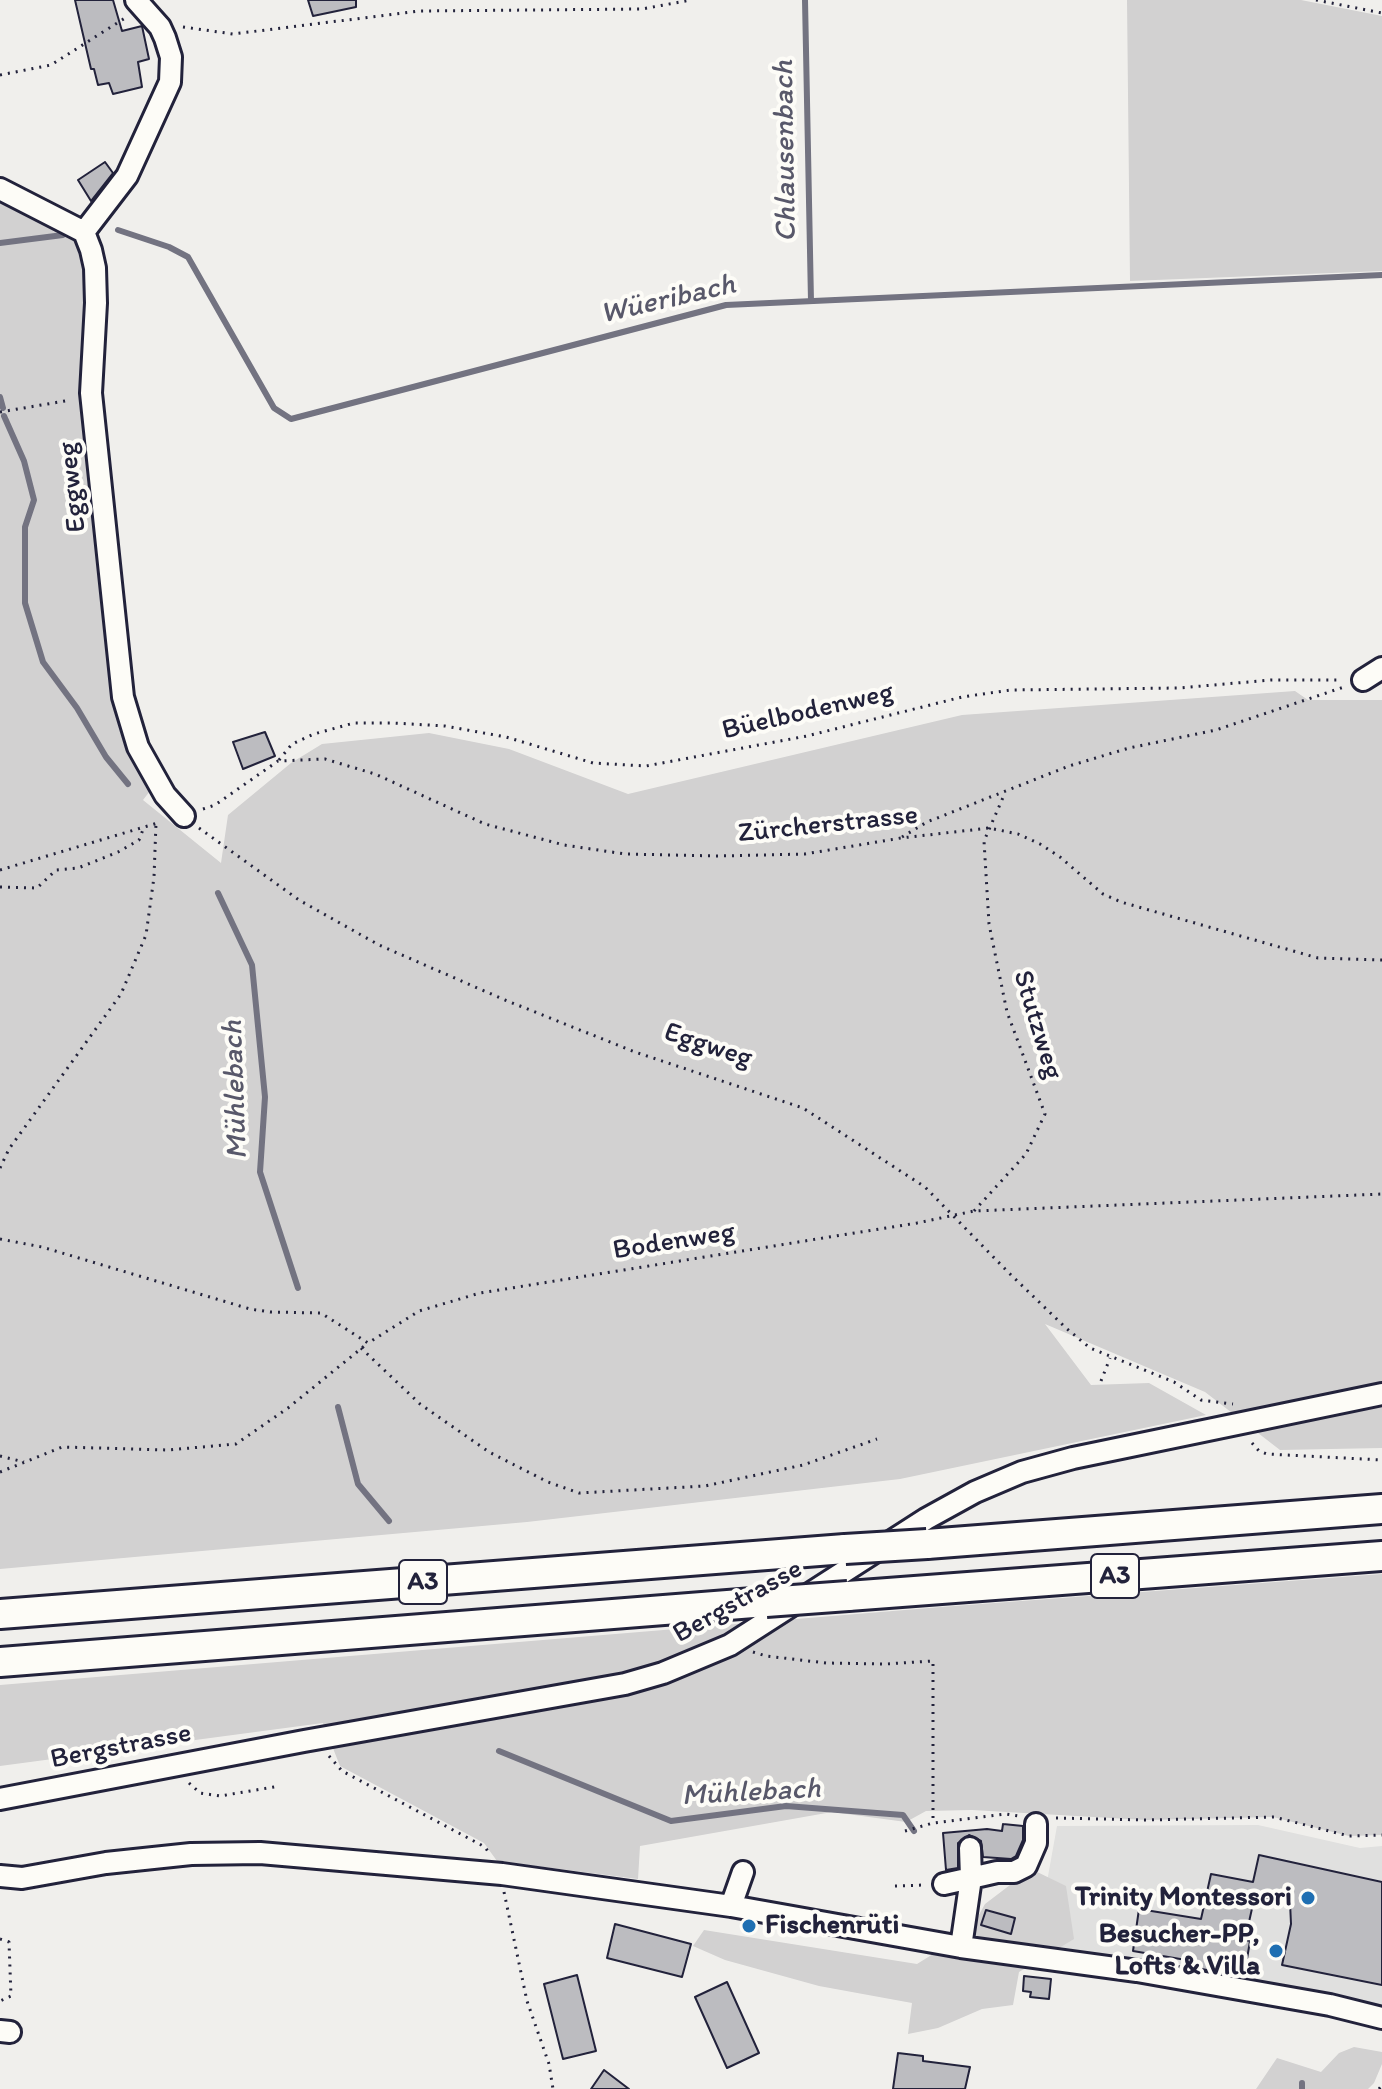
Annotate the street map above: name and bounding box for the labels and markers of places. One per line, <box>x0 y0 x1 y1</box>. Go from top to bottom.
place label: Trinity Montessori <box>1075 1881 1292 1915</box>
marker: Trinity Montessori <box>1299 1889 1317 1907</box>
place label: Fischenrüti <box>765 1909 899 1943</box>
marker: Fischenrüti <box>740 1917 758 1935</box>
place label: Besucher-PP, Lofts & Villa <box>1099 1918 1260 1984</box>
marker: Besucher-PP, Lofts & Villa <box>1267 1942 1285 1960</box>

